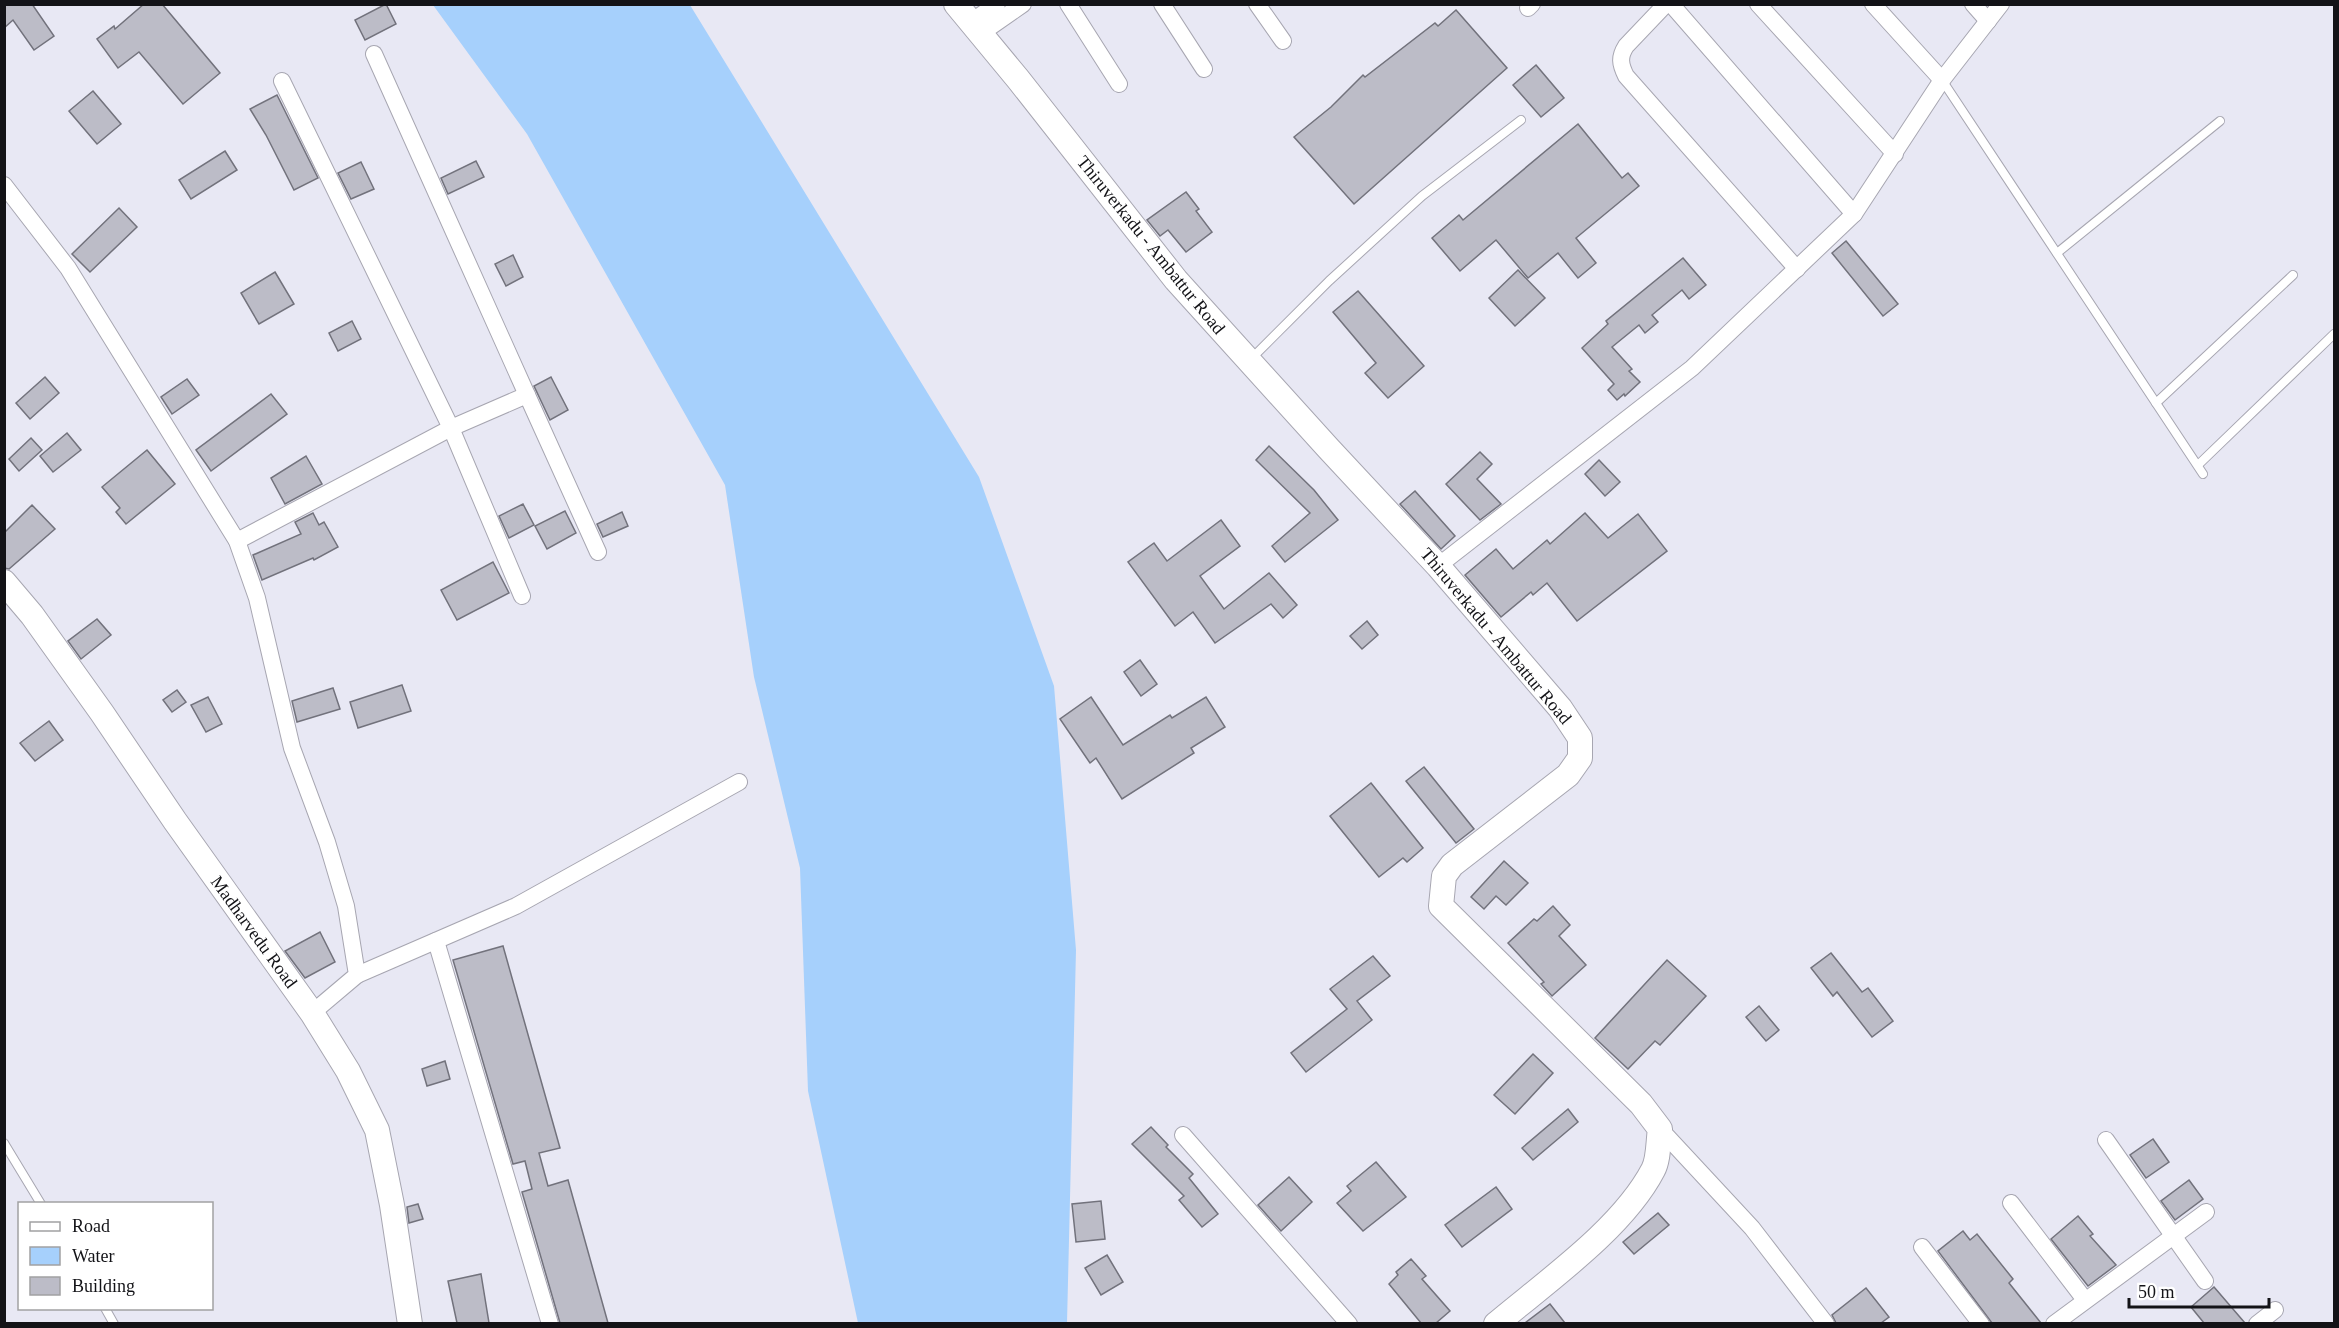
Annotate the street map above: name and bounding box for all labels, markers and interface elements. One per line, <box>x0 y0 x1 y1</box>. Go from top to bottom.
street label: Thiruverkadu - Ambattur Road <box>1073 152 1229 338</box>
street label: Thiruverkadu - Ambattur Road <box>1417 544 1575 728</box>
street label: Madharvedu Road <box>207 872 301 992</box>
legend <box>18 1202 213 1310</box>
text: Road <box>72 1216 110 1236</box>
text: Water <box>72 1246 115 1266</box>
scale bar <box>2129 1271 2268 1309</box>
text: Building <box>72 1276 135 1296</box>
text: 50 m <box>2138 1282 2175 1302</box>

